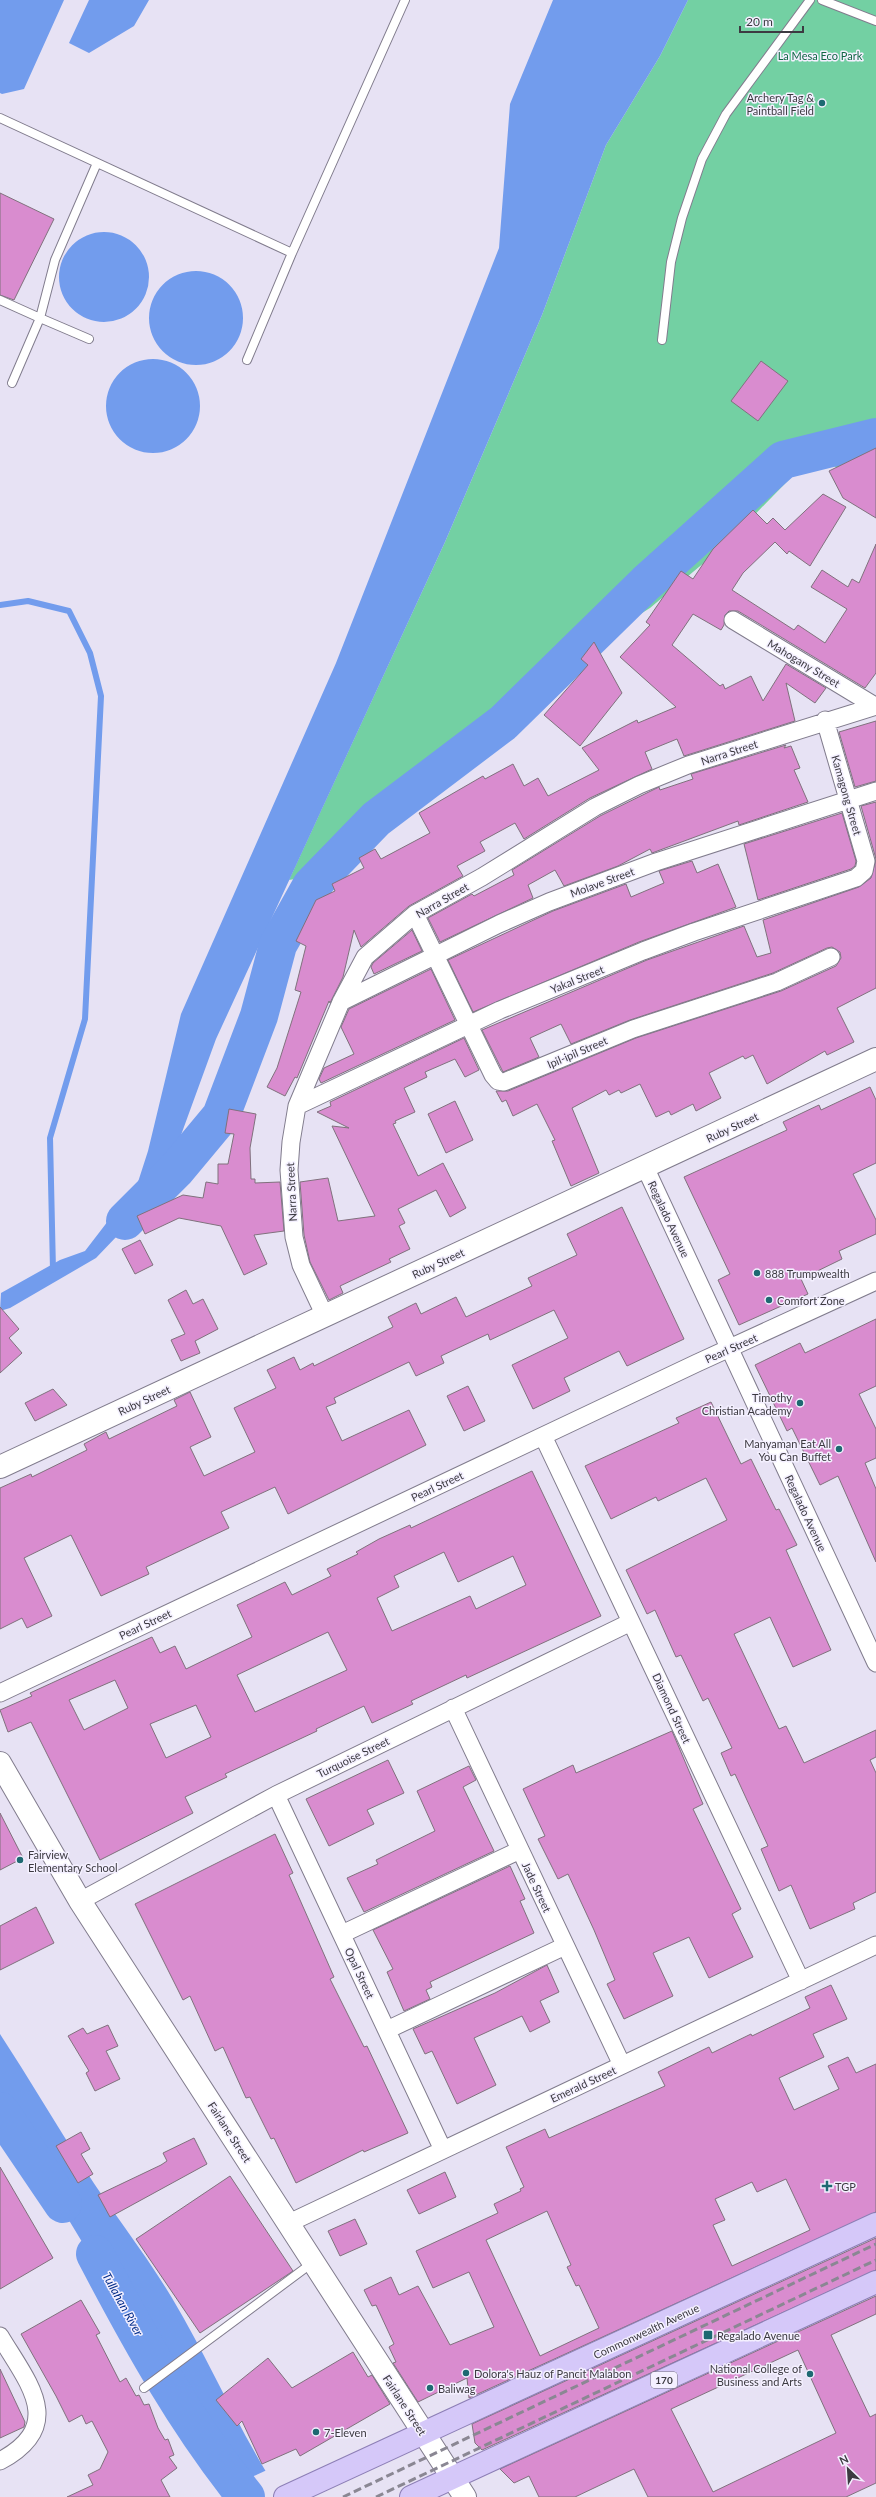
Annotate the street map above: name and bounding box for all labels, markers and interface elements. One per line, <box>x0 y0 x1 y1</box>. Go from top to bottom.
scale bar <box>740 8 803 34</box>
text: 20 m <box>746 14 773 29</box>
park label: La Mesa Eco Park <box>778 49 863 62</box>
place label: Archery Tag & Paintball Field <box>746 91 814 117</box>
marker: Archery Tag & Paintball Field <box>817 98 827 108</box>
street label: Mahogany Street <box>765 636 843 690</box>
street label: Narra Street <box>699 737 759 767</box>
street label: Kamagong Street <box>829 753 865 837</box>
street label: Molave Street <box>568 864 636 900</box>
street label: Narra Street <box>413 880 471 920</box>
street label: Yakal Street <box>548 962 606 996</box>
street label: Ipil-ipil Street <box>545 1033 609 1071</box>
street label: Ruby Street <box>704 1109 760 1145</box>
street label: Narra Street <box>283 1162 299 1222</box>
street label: Regalado Avenue <box>646 1179 692 1259</box>
street label: Ruby Street <box>410 1245 466 1281</box>
place label: 888 Trumpwealth <box>765 1267 850 1280</box>
marker: 888 Trumpwealth <box>752 1268 762 1278</box>
place label: Comfort Zone <box>777 1294 845 1307</box>
marker: Comfort Zone <box>764 1295 774 1305</box>
street label: Pearl Street <box>703 1331 759 1365</box>
street label: Ruby Street <box>116 1382 172 1418</box>
place label: Timothy Christian Academy <box>702 1391 792 1417</box>
marker: Timothy Christian Academy <box>795 1398 805 1408</box>
place label: Manyaman Eat All You Can Buffet <box>744 1437 831 1463</box>
marker: Manyaman Eat All You Can Buffet <box>834 1444 844 1454</box>
street label: Pearl Street <box>409 1468 465 1504</box>
street label: Regalado Avenue <box>783 1473 829 1553</box>
street label: Pearl Street <box>117 1606 173 1642</box>
street label: Diamond Street <box>650 1671 694 1745</box>
street label: Turquoise Street <box>315 1734 391 1780</box>
place label: Fairview Elementary School <box>28 1848 118 1874</box>
marker: Fairview Elementary School <box>15 1855 25 1865</box>
street label: Jade Street <box>520 1860 554 1914</box>
street label: Opal Street <box>343 1945 377 2001</box>
street label: Emerald Street <box>548 2063 618 2105</box>
street label: Fairlane Street <box>206 2099 254 2165</box>
place label: TGP <box>835 2180 856 2193</box>
marker: TGP <box>822 2181 832 2191</box>
water label: Tullahan River <box>99 2270 147 2339</box>
street label: Commonwealth Avenue <box>591 2301 701 2361</box>
marker: Regalado Avenue <box>702 2329 714 2341</box>
place label: Regalado Avenue <box>717 2329 800 2342</box>
place label: National College of Business and Arts <box>710 2362 802 2388</box>
place label: Dolora's Hauz of Pancit Malabon <box>474 2367 631 2380</box>
marker: Dolora's Hauz of Pancit Malabon <box>461 2368 471 2378</box>
marker: National College of Business and Arts <box>805 2369 815 2379</box>
street label: Fairlane Street <box>381 2372 429 2438</box>
road number: 170 <box>651 2372 677 2388</box>
place label: Baliwag <box>438 2382 476 2395</box>
marker: Baliwag <box>425 2383 435 2393</box>
place label: 7-Eleven <box>324 2426 367 2439</box>
marker: 7-Eleven <box>311 2427 321 2437</box>
north arrow <box>828 2449 868 2489</box>
text: N <box>837 2452 850 2467</box>

